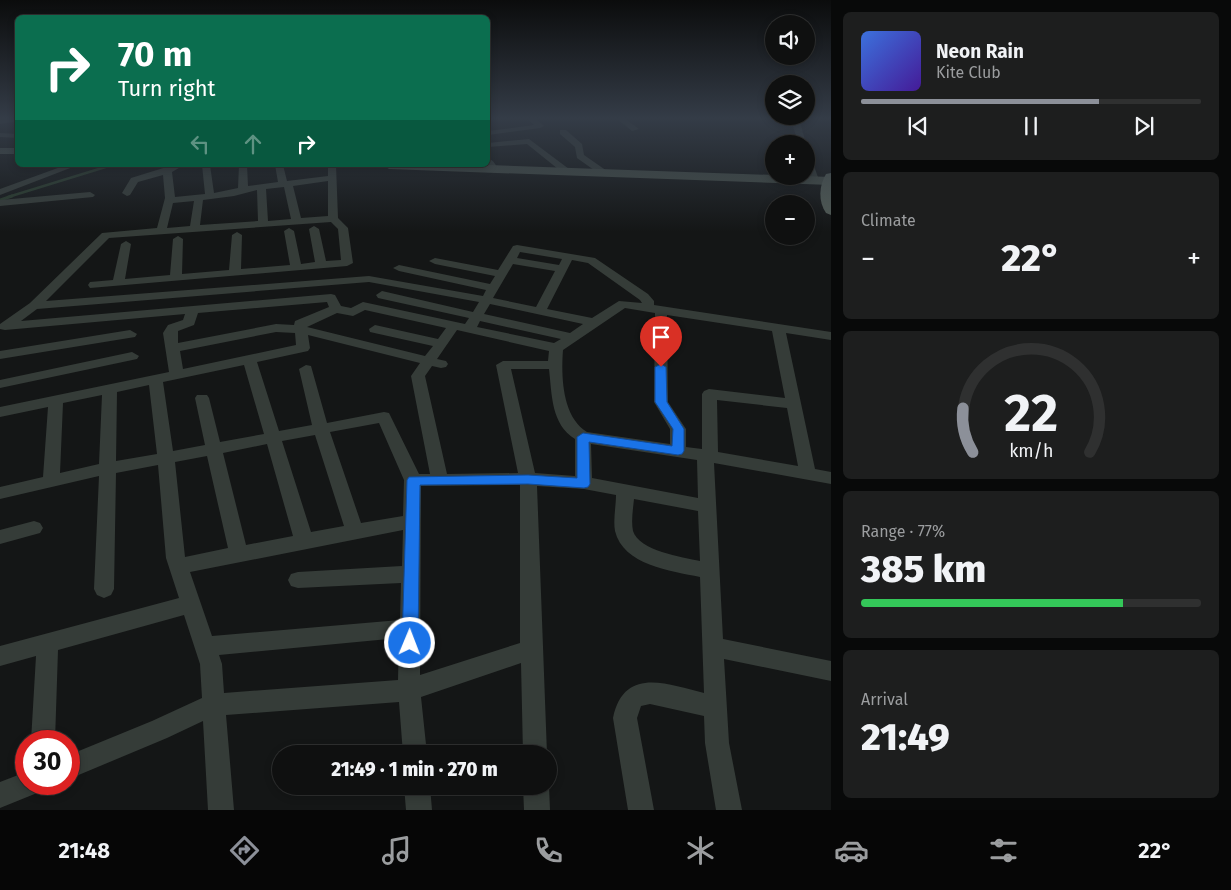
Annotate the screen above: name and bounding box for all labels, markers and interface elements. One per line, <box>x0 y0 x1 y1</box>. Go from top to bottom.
map controls <box>765 15 815 245</box>
button: sound <box>765 15 815 65</box>
text: 70 m <box>118 33 192 75</box>
icon: right <box>35 35 100 100</box>
text: Neon Rain <box>936 40 1024 63</box>
text: Kite Club <box>936 63 1001 82</box>
text: Turn right <box>118 75 215 102</box>
button: layers <box>765 75 815 125</box>
icon: previous <box>904 112 932 140</box>
icon: pause <box>1017 112 1045 140</box>
icon: next <box>1130 112 1158 140</box>
icon: left <box>186 130 214 158</box>
icon: ahead <box>239 130 267 158</box>
icon: right <box>292 130 320 158</box>
button: + <box>765 135 815 185</box>
button: − <box>765 195 815 245</box>
text: Climate <box>861 211 916 230</box>
text: 22° <box>1001 235 1061 281</box>
text: − <box>861 242 875 275</box>
text: + <box>1187 242 1201 275</box>
pin <box>640 316 682 367</box>
icon: arrive <box>647 323 675 351</box>
text: 22 <box>1004 382 1058 445</box>
text: km/h <box>1009 440 1053 462</box>
text: Range · 77% <box>861 522 945 541</box>
text: 385 km <box>861 546 986 592</box>
position arrow <box>383 616 435 668</box>
text: Arrival <box>861 690 908 709</box>
text: 21:49 <box>861 714 950 760</box>
speed limit sign: 30 <box>15 730 80 795</box>
text: 21:49 · 1 min · 270 m <box>331 758 498 781</box>
icon: directions <box>227 833 262 868</box>
icon: music <box>379 833 414 868</box>
icon: phone <box>531 833 566 868</box>
icon: climate <box>683 833 718 868</box>
icon: car <box>834 833 869 868</box>
icon: filters <box>986 833 1021 868</box>
text: 21:48 <box>58 837 110 864</box>
text: 22° <box>1138 837 1173 864</box>

